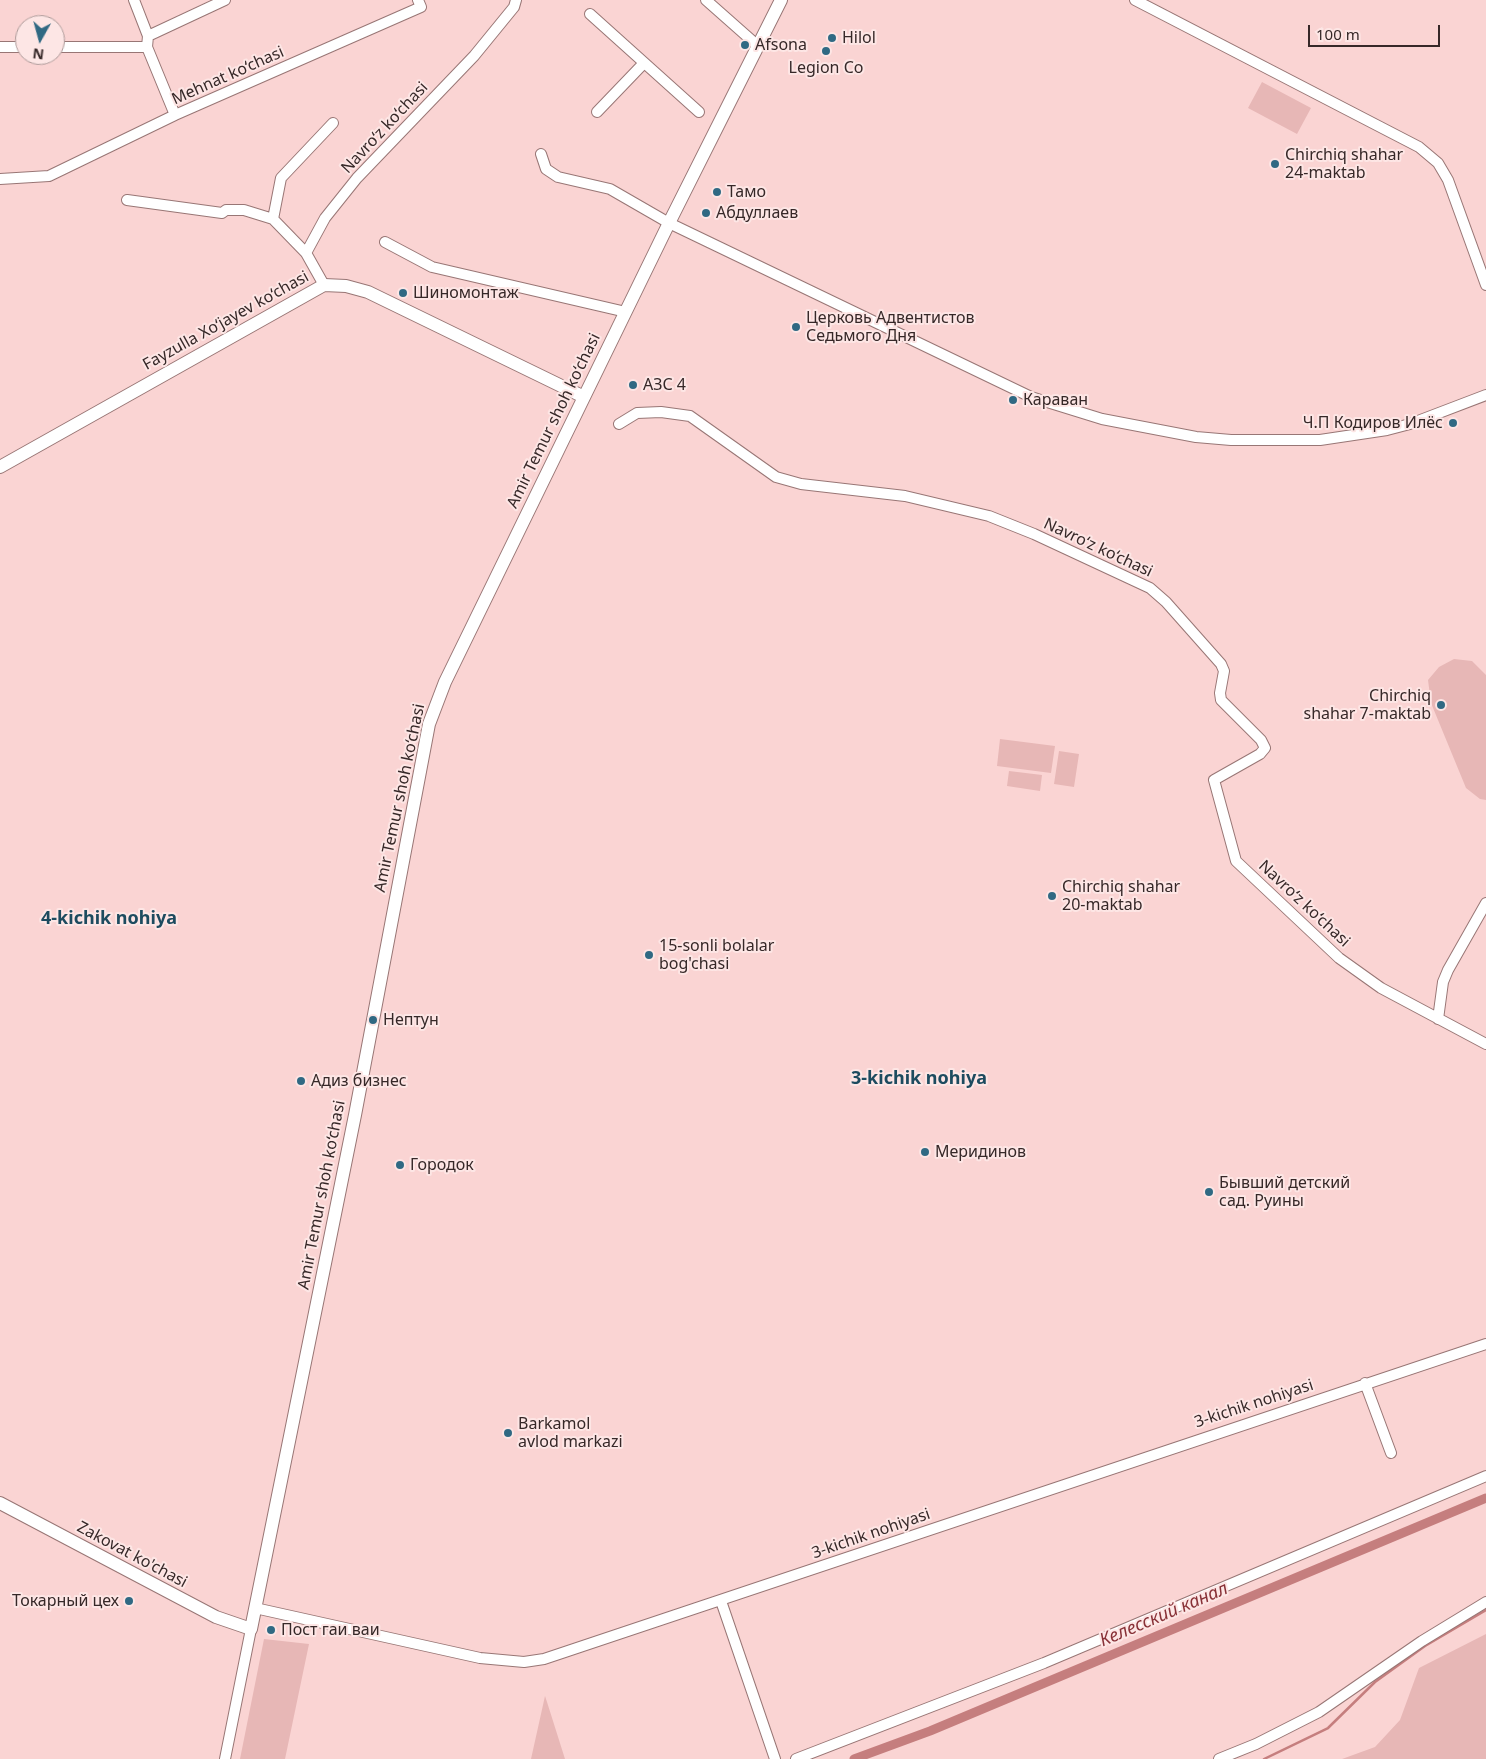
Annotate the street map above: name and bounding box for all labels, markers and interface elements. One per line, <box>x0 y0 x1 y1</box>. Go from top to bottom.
north arrow <box>15 15 65 65</box>
scale bar <box>1311 15 1444 47</box>
text: 100 m <box>1316 24 1360 44</box>
place label: Hilol <box>842 28 876 48</box>
marker: Hilol <box>826 32 838 44</box>
place label: Afsona <box>755 35 807 55</box>
marker: Afsona <box>739 39 751 51</box>
street label: Mehnat ko‘chasi <box>169 43 287 109</box>
text: N <box>31 44 45 65</box>
marker: Legion Co <box>820 45 832 57</box>
place label: Legion Co <box>789 58 863 78</box>
street label: Navro‘z ko‘chasi <box>338 78 432 178</box>
place label: Chirchiq shahar 24-maktab <box>1285 145 1403 183</box>
marker: Chirchiq shahar 24-maktab <box>1269 158 1281 170</box>
place label: Тамо <box>727 182 766 202</box>
marker: Тамо <box>711 186 723 198</box>
place label: Абдуллаев <box>716 203 798 223</box>
marker: Абдуллаев <box>700 207 712 219</box>
street label: Fayzulla Xo‘jayev ko‘chasi <box>140 267 312 375</box>
place label: Шиномонтаж <box>413 283 519 303</box>
marker: Шиномонтаж <box>397 287 409 299</box>
place label: Церковь Адвентистов Седьмого Дня <box>806 308 975 346</box>
marker: Церковь Адвентистов Седьмого Дня <box>790 321 802 333</box>
street label: Amir Temur shoh ko‘chasi <box>503 330 605 512</box>
place label: АЗС 4 <box>643 375 686 395</box>
marker: АЗС 4 <box>627 379 639 391</box>
place label: Караван <box>1023 390 1088 410</box>
marker: Караван <box>1007 394 1019 406</box>
place label: Ч.П Кодиров Илёс <box>1303 413 1443 433</box>
marker: Ч.П Кодиров Илёс <box>1447 417 1459 429</box>
street label: Navro‘z ko‘chasi <box>1040 514 1156 582</box>
place label: Chirchiq shahar 7-maktab <box>1303 686 1431 724</box>
marker: Chirchiq shahar 7-maktab <box>1435 699 1447 711</box>
street label: Amir Temur shoh ko‘chasi <box>371 702 429 894</box>
street label: Navro‘z ko‘chasi <box>1254 857 1354 951</box>
place label: Chirchiq shahar 20-maktab <box>1062 877 1180 915</box>
marker: Chirchiq shahar 20-maktab <box>1046 890 1058 902</box>
district label: 4-kichik nohiya <box>41 908 177 930</box>
place label: 15-sonli bolalar bog'chasi <box>659 936 774 974</box>
marker: 15-sonli bolalar bog'chasi <box>643 949 655 961</box>
place label: Нептун <box>383 1010 439 1030</box>
marker: Нептун <box>367 1014 379 1026</box>
district label: 3-kichik nohiya <box>851 1068 987 1090</box>
place label: Адиз бизнес <box>311 1071 407 1091</box>
marker: Адиз бизнес <box>295 1075 307 1087</box>
street label: Amir Temur shoh ko‘chasi <box>294 1099 350 1291</box>
place label: Меридинов <box>935 1142 1026 1162</box>
marker: Меридинов <box>919 1146 931 1158</box>
place label: Городок <box>410 1155 474 1175</box>
marker: Городок <box>394 1159 406 1171</box>
place label: Бывший детский сад. Руины <box>1219 1173 1350 1211</box>
marker: Бывший детский сад. Руины <box>1203 1186 1215 1198</box>
street label: 3-kichik nohiyasi <box>1192 1376 1316 1432</box>
place label: Barkamol avlod markazi <box>518 1414 623 1452</box>
marker: Barkamol avlod markazi <box>502 1427 514 1439</box>
street label: 3-kichik nohiyasi <box>809 1505 933 1563</box>
street label: Zakovat ko'chasi <box>74 1518 190 1592</box>
water label: Келесский канал <box>1097 1578 1231 1652</box>
place label: Токарный цех <box>12 1591 119 1611</box>
marker: Токарный цех <box>123 1595 135 1607</box>
place label: Пост гаи ваи <box>281 1620 380 1640</box>
marker: Пост гаи ваи <box>265 1624 277 1636</box>

